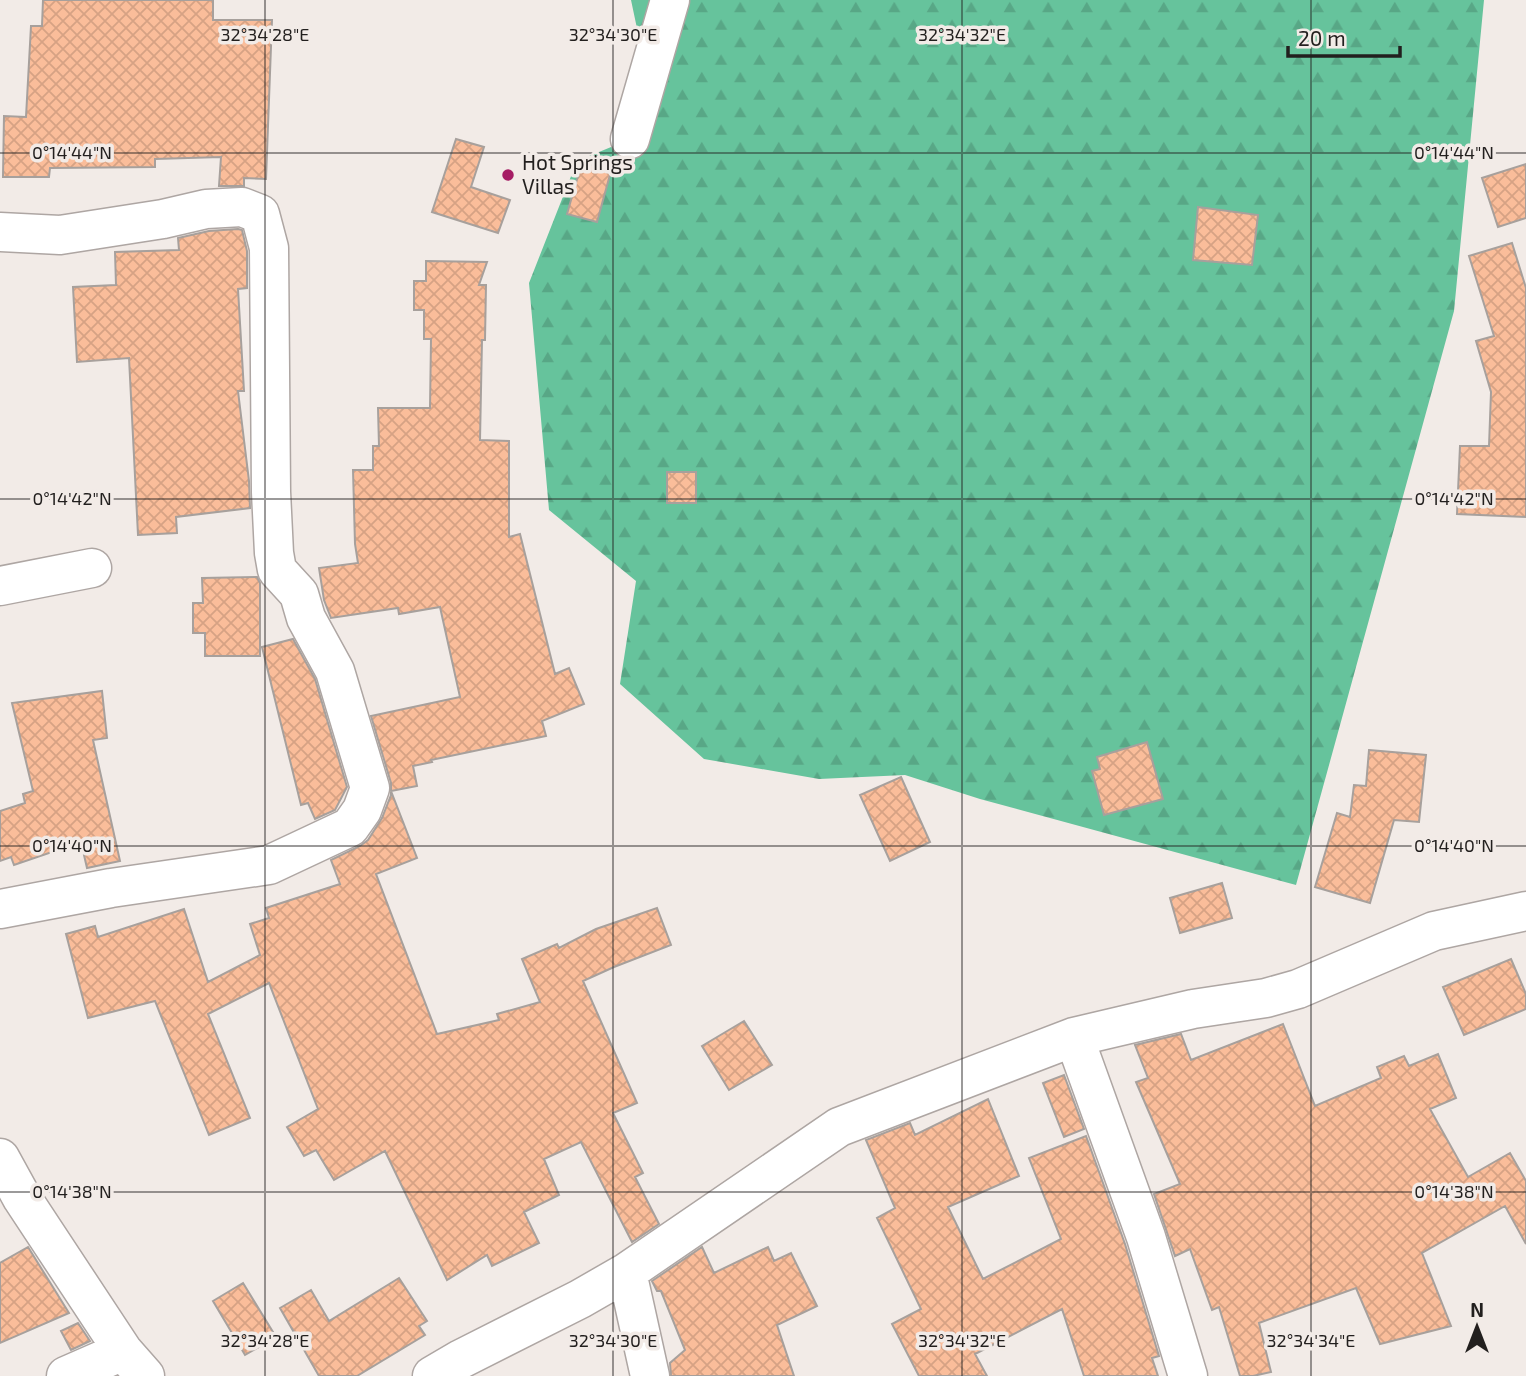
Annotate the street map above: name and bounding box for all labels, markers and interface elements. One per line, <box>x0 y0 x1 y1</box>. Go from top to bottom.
scale bar <box>1288 14 1400 58</box>
text: 32°34'28"E <box>221 23 309 45</box>
text: 32°34'30"E <box>569 23 657 45</box>
text: 32°34'32"E <box>918 23 1006 45</box>
text: 20 m <box>1298 25 1346 50</box>
text: 0°14'44"N <box>32 141 112 163</box>
text: 0°14'44"N <box>1414 141 1494 163</box>
place label: Hot Springs Villas <box>522 149 633 198</box>
marker: Hot Springs Villas <box>500 167 516 183</box>
text: 0°14'42"N <box>32 487 112 509</box>
text: 0°14'42"N <box>1414 487 1494 509</box>
text: 0°14'40"N <box>32 834 112 856</box>
text: 0°14'40"N <box>1414 834 1494 856</box>
text: 0°14'38"N <box>32 1180 112 1202</box>
text: 0°14'38"N <box>1414 1180 1494 1202</box>
north arrow <box>1442 1292 1512 1362</box>
text: N <box>1470 1298 1484 1321</box>
text: 32°34'28"E <box>221 1329 309 1351</box>
text: 32°34'30"E <box>569 1329 657 1351</box>
text: 32°34'32"E <box>918 1329 1006 1351</box>
text: 32°34'34"E <box>1267 1329 1355 1351</box>

